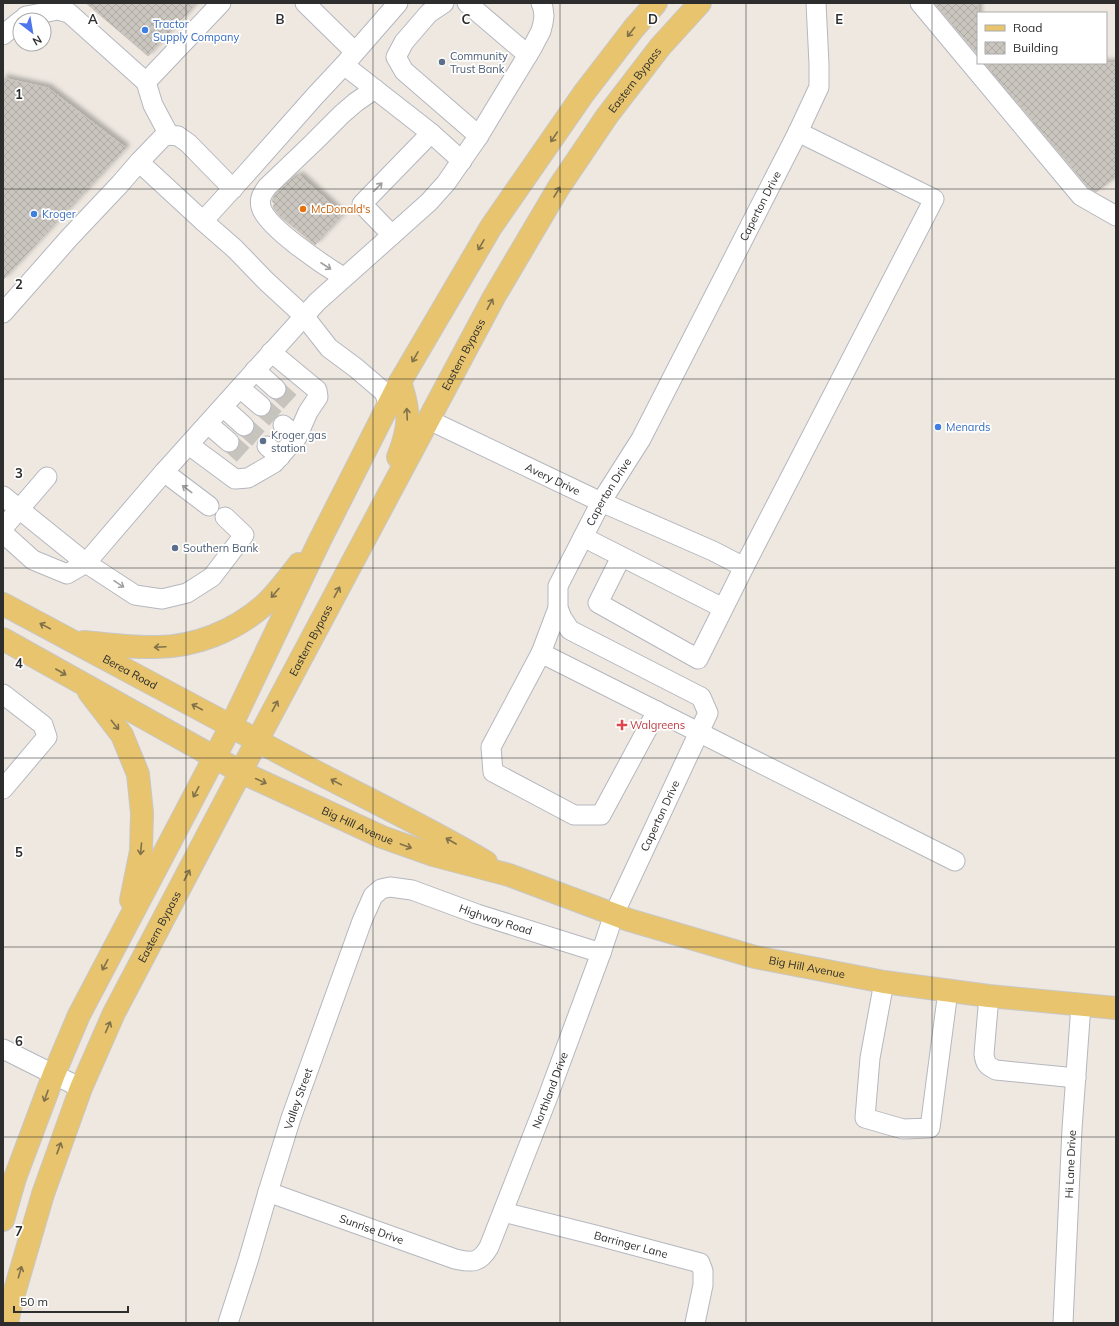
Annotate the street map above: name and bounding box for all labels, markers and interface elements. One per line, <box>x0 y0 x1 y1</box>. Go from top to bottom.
text: A <box>88 11 98 27</box>
text: B <box>276 11 285 27</box>
text: C <box>462 11 471 27</box>
text: D <box>648 11 658 27</box>
text: E <box>835 11 843 27</box>
north arrow <box>12 12 52 52</box>
legend <box>977 12 1107 64</box>
place label: Tractor Supply Company <box>153 17 239 44</box>
text: Road <box>1013 20 1042 35</box>
marker: Tractor Supply Company <box>140 25 150 35</box>
one-way arrow <box>626 27 635 38</box>
text: N <box>30 32 44 49</box>
text: Building <box>1013 40 1058 55</box>
street label: Eastern Bypass <box>605 44 664 116</box>
place label: Community Trust Bank <box>450 49 508 76</box>
marker: Community Trust Bank <box>437 57 447 67</box>
text: 1 <box>15 86 23 102</box>
one-way arrow <box>550 131 558 142</box>
street label: Caperton Drive <box>736 169 784 243</box>
one-way arrow <box>373 182 383 192</box>
one-way arrow <box>553 186 561 198</box>
place label: McDonald's <box>311 202 371 216</box>
marker: McDonald's <box>298 204 308 214</box>
place label: Kroger <box>42 207 76 221</box>
marker: Kroger <box>29 209 39 219</box>
one-way arrow <box>476 239 484 251</box>
one-way arrow <box>320 262 331 270</box>
text: 2 <box>15 276 23 292</box>
one-way arrow <box>487 298 495 310</box>
street label: Eastern Bypass <box>439 316 488 393</box>
one-way arrow <box>411 351 419 363</box>
one-way arrow <box>403 408 411 421</box>
place label: Menards <box>946 420 990 434</box>
marker: Menards <box>933 422 943 432</box>
place label: Kroger gas station <box>271 428 326 455</box>
marker: Kroger gas station <box>258 436 268 446</box>
street label: Caperton Drive <box>583 455 634 528</box>
street label: Avery Drive <box>523 460 582 498</box>
text: 3 <box>15 465 23 481</box>
one-way arrow <box>181 485 192 493</box>
place label: Southern Bank <box>183 541 259 555</box>
marker: Southern Bank <box>170 543 180 553</box>
one-way arrow <box>113 580 124 588</box>
one-way arrow <box>333 586 341 598</box>
one-way arrow <box>270 588 279 598</box>
street label: Eastern Bypass <box>286 602 336 678</box>
one-way arrow <box>39 622 51 629</box>
one-way arrow <box>154 643 167 650</box>
street label: Berea Road <box>100 652 160 692</box>
text: 4 <box>15 655 23 671</box>
one-way arrow <box>55 668 67 676</box>
one-way arrow <box>272 701 280 713</box>
one-way arrow <box>191 703 203 710</box>
place label: Walgreens <box>630 718 685 732</box>
one-way arrow <box>110 719 119 730</box>
marker: Walgreens <box>617 720 627 730</box>
one-way arrow <box>255 778 267 785</box>
one-way arrow <box>330 778 342 786</box>
street label: Caperton Drive <box>637 778 683 854</box>
one-way arrow <box>192 786 199 798</box>
street label: Big Hill Avenue <box>320 803 395 847</box>
one-way arrow <box>445 837 457 845</box>
one-way arrow <box>137 842 145 855</box>
one-way arrow <box>399 842 411 850</box>
text: 5 <box>15 844 23 860</box>
one-way arrow <box>184 869 191 881</box>
street label: Eastern Bypass <box>135 888 184 965</box>
street label: Highway Road <box>457 901 534 938</box>
street label: Big Hill Avenue <box>768 953 846 981</box>
one-way arrow <box>101 959 109 971</box>
one-way arrow <box>105 1022 112 1034</box>
text: 6 <box>15 1033 23 1049</box>
street label: Northland Drive <box>529 1050 571 1131</box>
street label: Valley Street <box>281 1066 315 1131</box>
one-way arrow <box>41 1089 49 1101</box>
street label: Hi Lane Drive <box>1062 1130 1079 1199</box>
one-way arrow <box>56 1142 64 1154</box>
street label: Sunrise Drive <box>338 1211 406 1247</box>
text: 7 <box>15 1223 23 1239</box>
street label: Barringer Lane <box>593 1228 669 1261</box>
one-way arrow <box>17 1265 25 1278</box>
scale bar <box>14 1288 128 1314</box>
text: 50 m <box>20 1294 48 1309</box>

